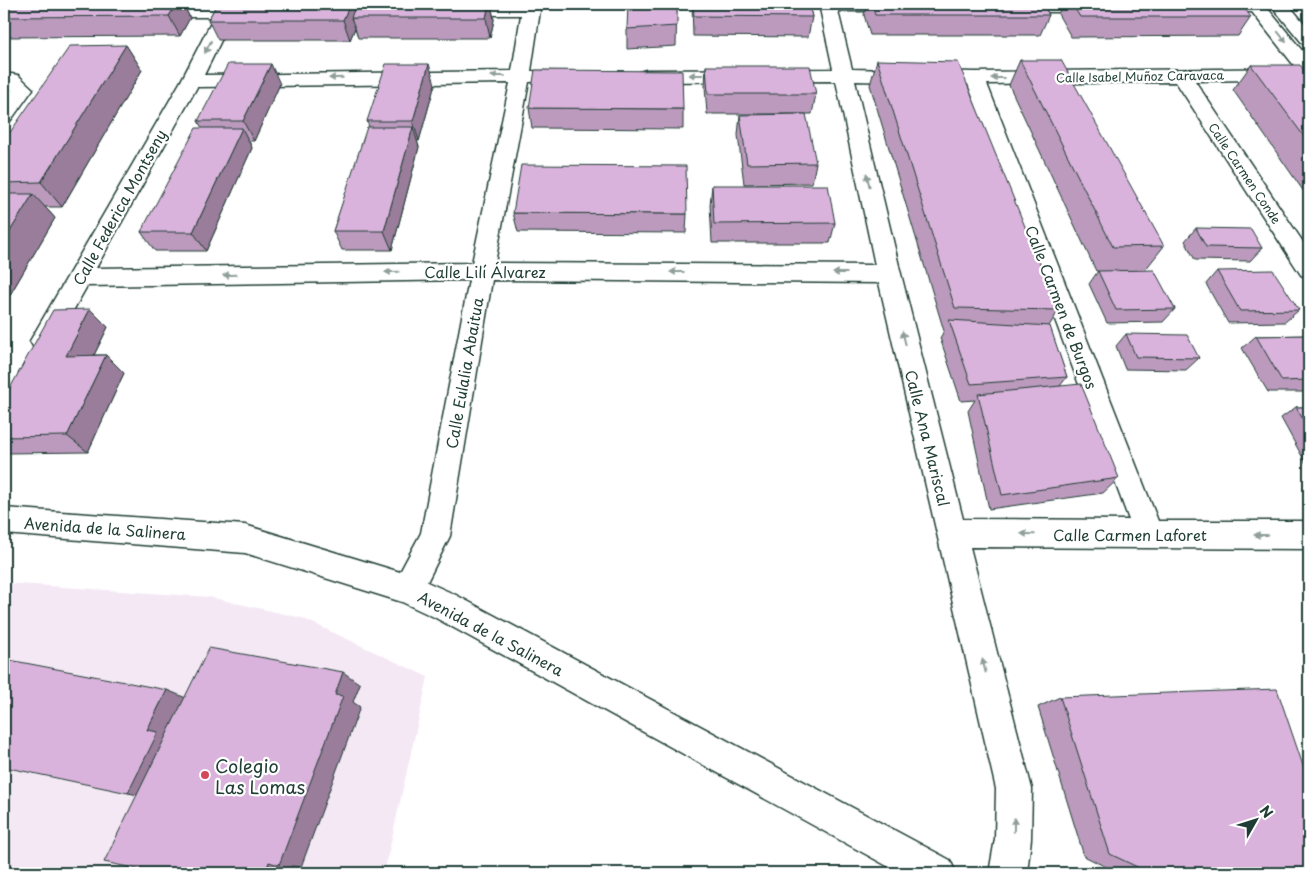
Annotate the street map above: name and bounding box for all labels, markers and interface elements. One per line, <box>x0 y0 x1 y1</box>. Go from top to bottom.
one-way arrow <box>1276 31 1288 43</box>
one-way arrow <box>204 40 212 54</box>
street label: Calle Isabel Muñoz Caravaca <box>1056 66 1225 86</box>
one-way arrow <box>687 72 703 80</box>
one-way arrow <box>490 73 506 81</box>
one-way arrow <box>327 74 343 82</box>
one-way arrow <box>990 74 1006 82</box>
street label: Calle Carmen Conde <box>1204 119 1286 227</box>
street label: Calle Federica Montseny <box>66 125 172 289</box>
one-way arrow <box>864 172 872 187</box>
street label: Calle Carmen de Burgos <box>1020 222 1104 392</box>
street label: Calle Lilí Álvarez <box>424 260 546 283</box>
one-way arrow <box>384 268 400 276</box>
one-way arrow <box>669 268 685 276</box>
one-way arrow <box>832 269 848 277</box>
one-way arrow <box>222 271 238 279</box>
street label: Calle Eulalia Abaitua <box>439 295 489 450</box>
one-way arrow <box>900 331 908 346</box>
street label: Calle Ana Mariscal <box>900 367 956 509</box>
street label: Avenida de la Salinera <box>23 511 187 545</box>
street label: Calle Carmen Laforet <box>1053 523 1207 546</box>
one-way arrow <box>1020 529 1036 537</box>
one-way arrow <box>1252 531 1268 539</box>
street label: Avenida de la Salinera <box>414 585 569 682</box>
one-way arrow <box>980 659 988 674</box>
place label: Colegio Las Lomas <box>215 752 305 800</box>
marker: Colegio Las Lomas <box>199 769 211 781</box>
north arrow <box>1230 794 1280 844</box>
text: N <box>1255 801 1278 822</box>
one-way arrow <box>1010 817 1018 833</box>

